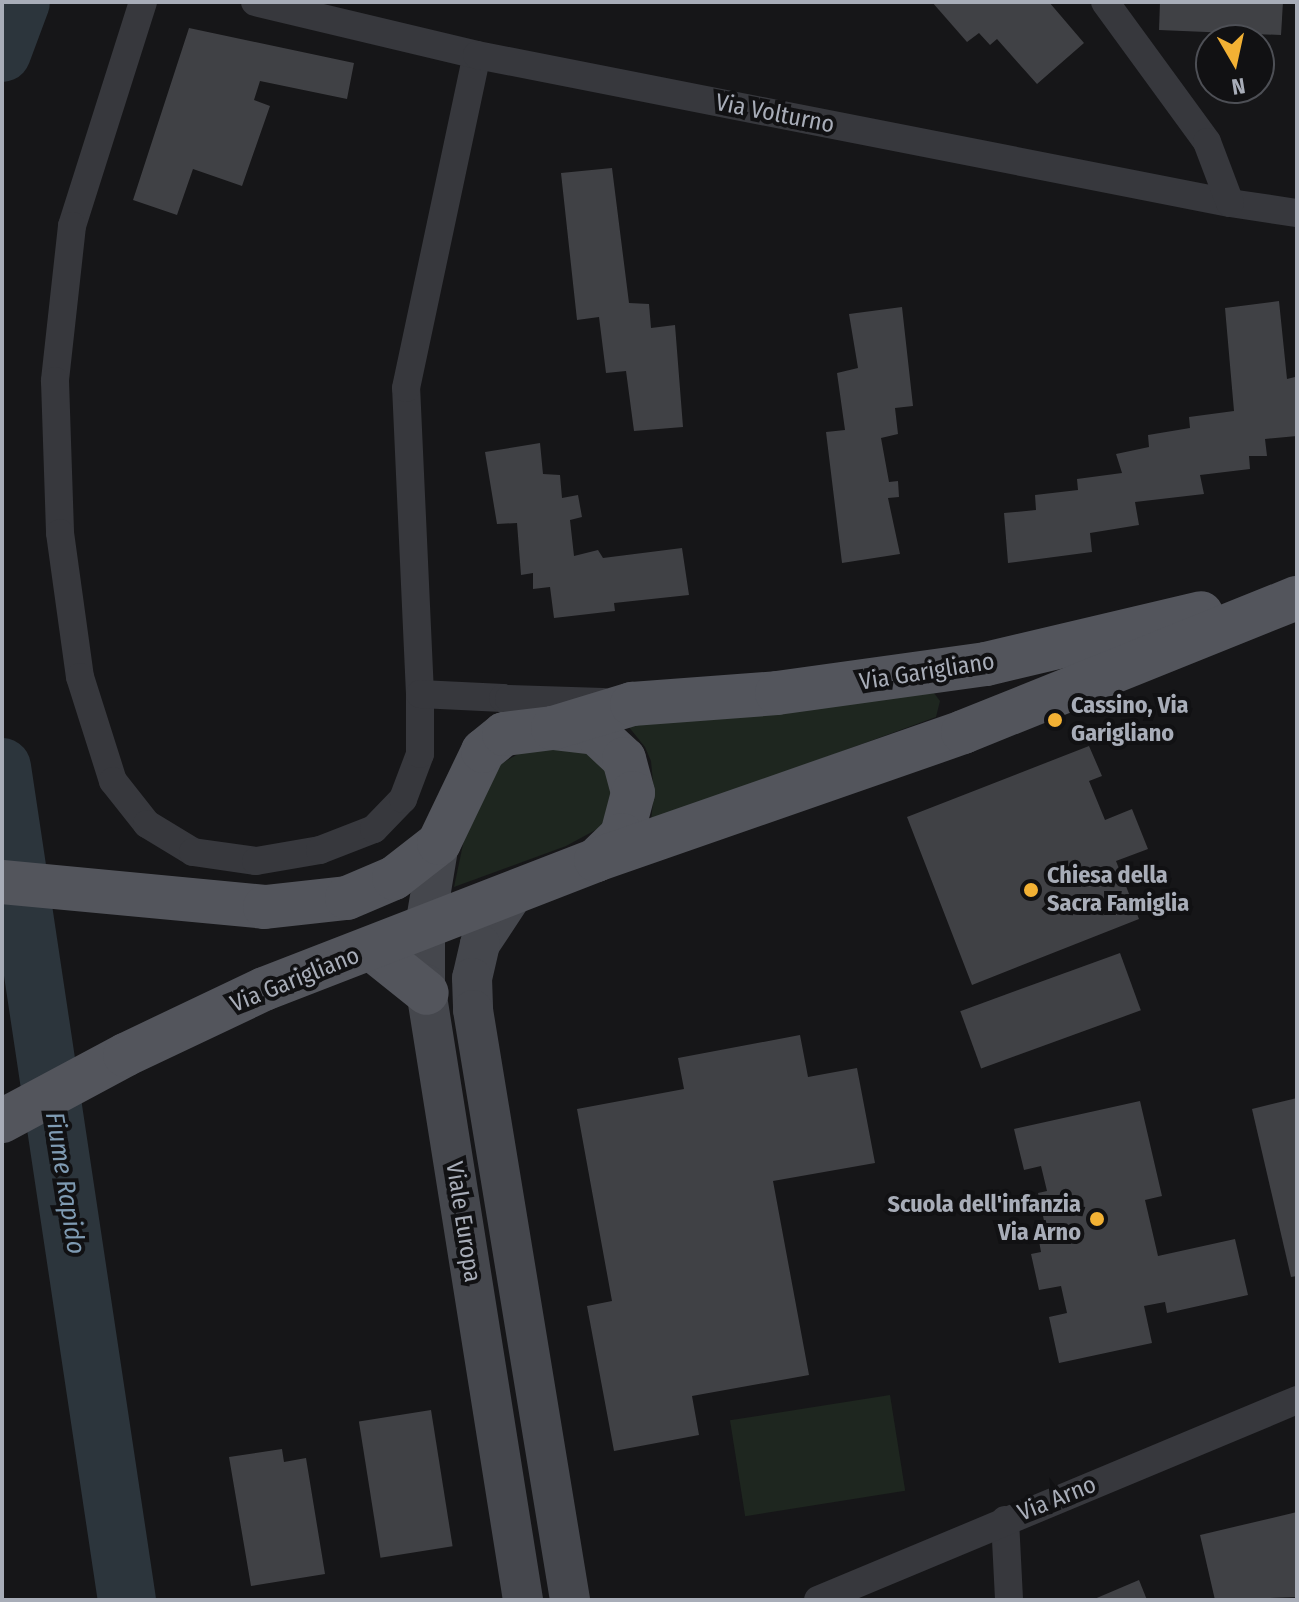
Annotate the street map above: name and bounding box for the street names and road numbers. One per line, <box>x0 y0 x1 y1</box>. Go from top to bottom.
street label: Via Volturno <box>713 88 837 140</box>
street label: Via Garigliano <box>857 647 997 697</box>
street label: Via Garigliano <box>226 941 364 1019</box>
street label: Viale Europa <box>439 1160 487 1284</box>
street label: Via Arno <box>1014 1470 1100 1528</box>

